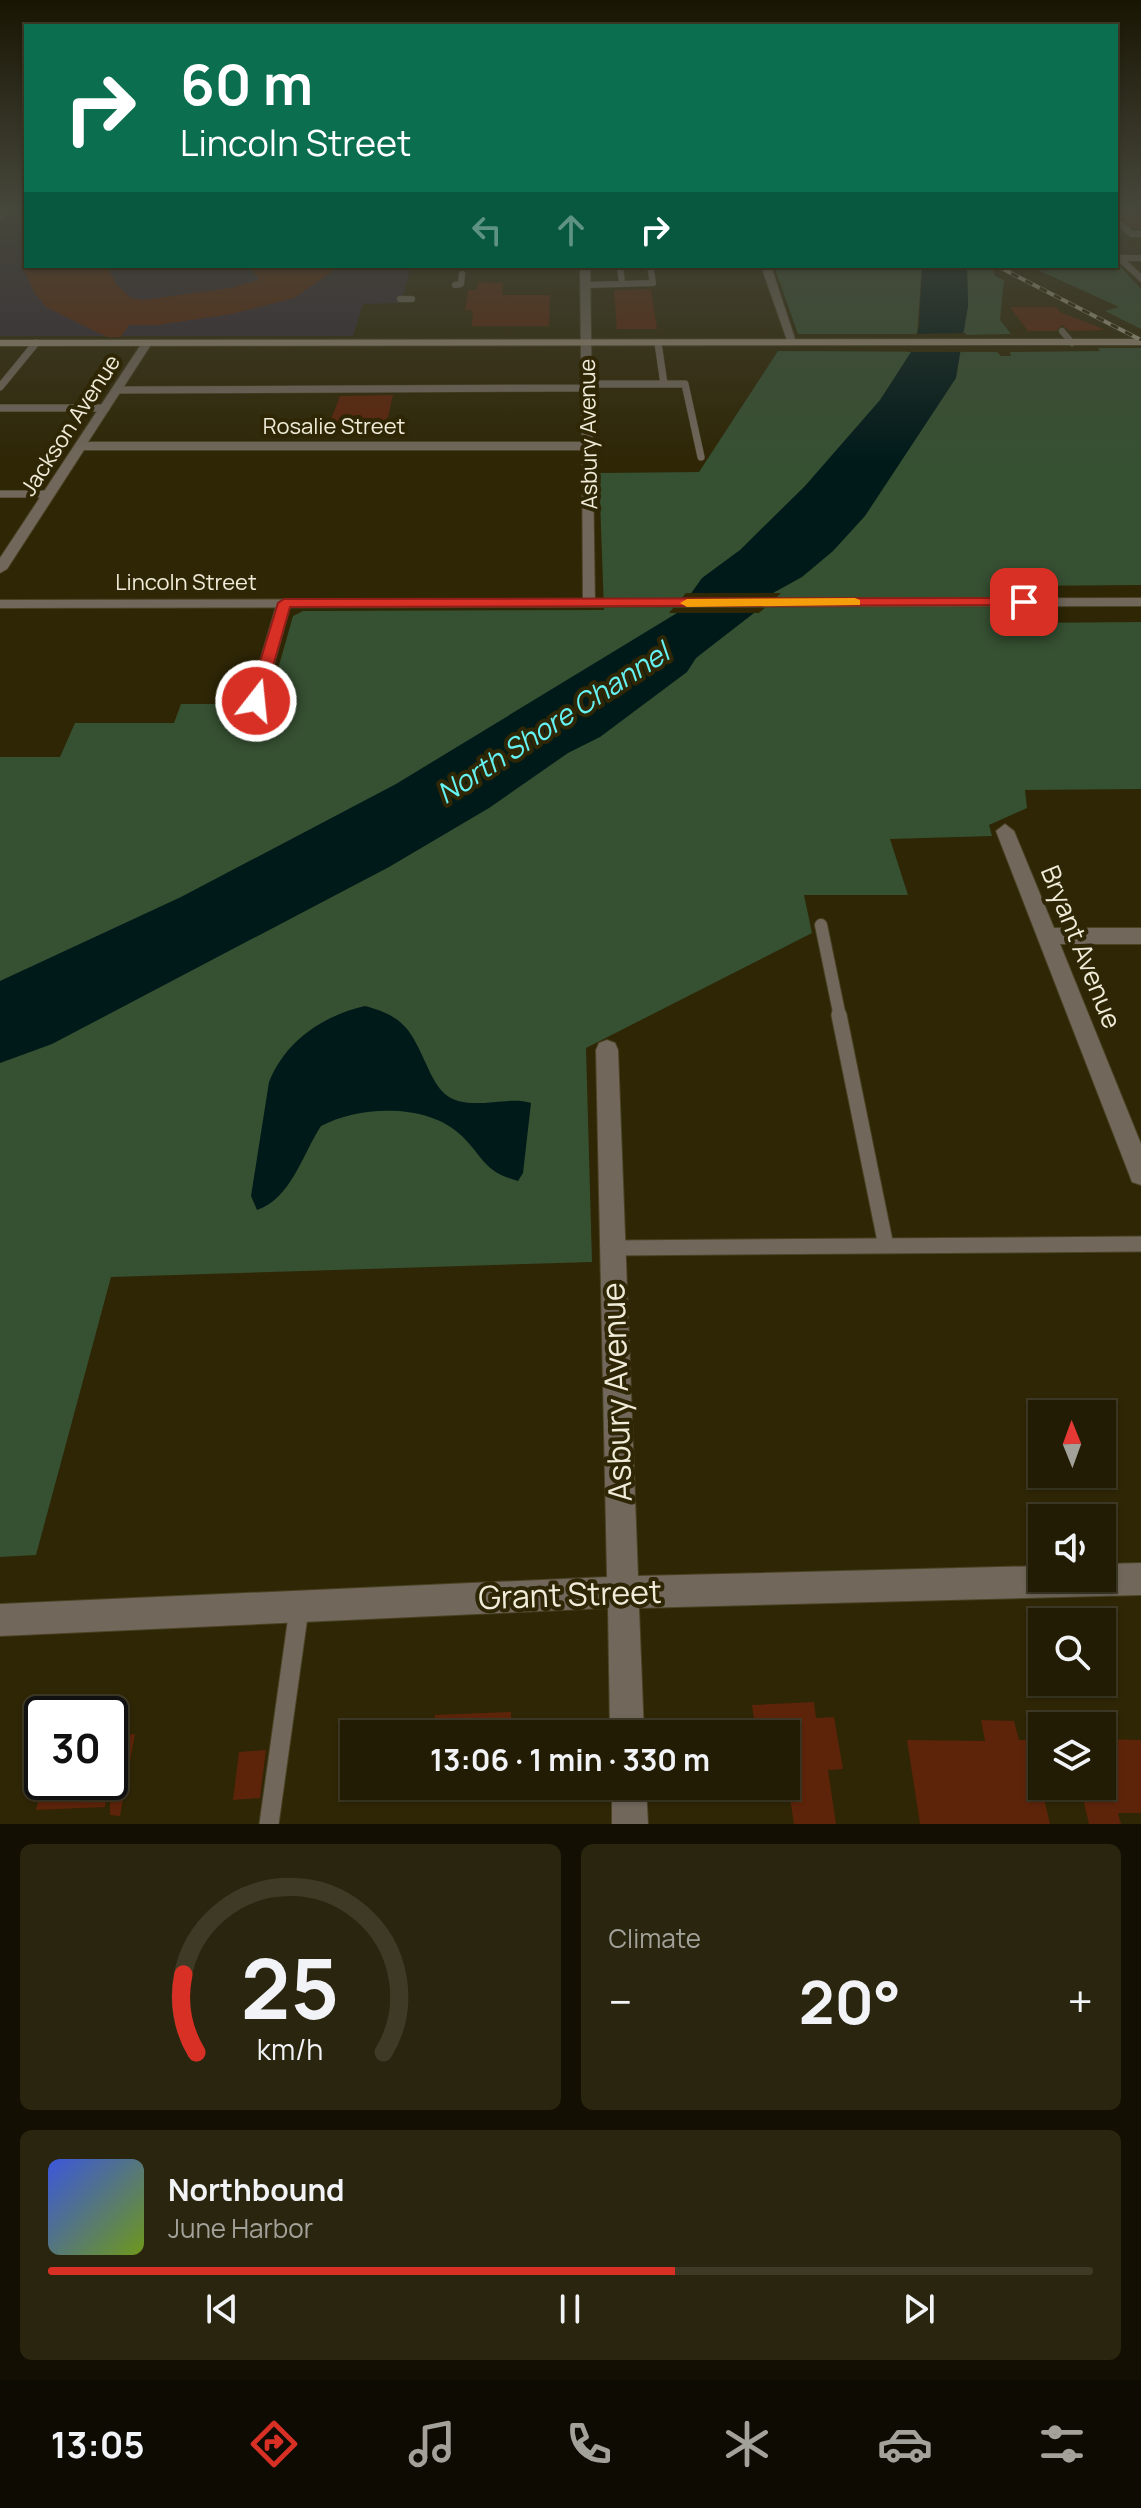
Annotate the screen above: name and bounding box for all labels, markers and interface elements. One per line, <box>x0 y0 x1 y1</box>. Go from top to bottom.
text: 60 m <box>180 45 313 122</box>
icon: right <box>48 56 152 160</box>
text: Lincoln Street <box>180 118 411 167</box>
icon: left <box>465 208 509 252</box>
icon: ahead <box>549 208 593 252</box>
icon: right <box>633 208 677 252</box>
street label: Jackson Avenue <box>13 349 127 501</box>
street label: Asbury Avenue <box>572 358 604 510</box>
street label: Rosalie Street <box>263 411 406 441</box>
street label: Lincoln Street <box>115 567 257 597</box>
pin <box>990 568 1058 636</box>
icon: arrive <box>1002 580 1046 624</box>
water label: North Shore Channel <box>429 631 679 812</box>
position arrow <box>214 659 298 743</box>
street label: Bryant Avenue <box>1033 860 1131 1034</box>
street label: Asbury Avenue <box>590 1282 642 1502</box>
north arrow <box>1028 1400 1116 1488</box>
map controls <box>1028 1400 1116 1800</box>
button: sound <box>1028 1504 1116 1592</box>
street label: Grant Street <box>478 1569 662 1619</box>
button: search <box>1028 1608 1116 1696</box>
speed limit sign: 30 <box>24 1696 128 1800</box>
button: layers <box>1028 1712 1116 1800</box>
text: 13:06 · 1 min · 330 m <box>430 1739 710 1780</box>
text: Climate <box>609 1920 701 1956</box>
text: 25 <box>241 1930 339 2044</box>
text: 20° <box>799 1960 901 2042</box>
text: − <box>609 1971 632 2031</box>
text: + <box>1068 1971 1093 2031</box>
text: km/h <box>257 2030 323 2069</box>
text: Northbound <box>168 2169 345 2210</box>
text: June Harbor <box>168 2210 313 2246</box>
icon: previous <box>200 2287 244 2331</box>
icon: pause <box>548 2287 592 2331</box>
icon: next <box>897 2287 941 2331</box>
icon: directions <box>246 2416 302 2472</box>
icon: music <box>404 2416 460 2472</box>
icon: phone <box>561 2416 617 2472</box>
icon: climate <box>719 2416 775 2472</box>
icon: car <box>877 2416 933 2472</box>
icon: filters <box>1034 2416 1090 2472</box>
text: 13:05 <box>51 2420 145 2469</box>

